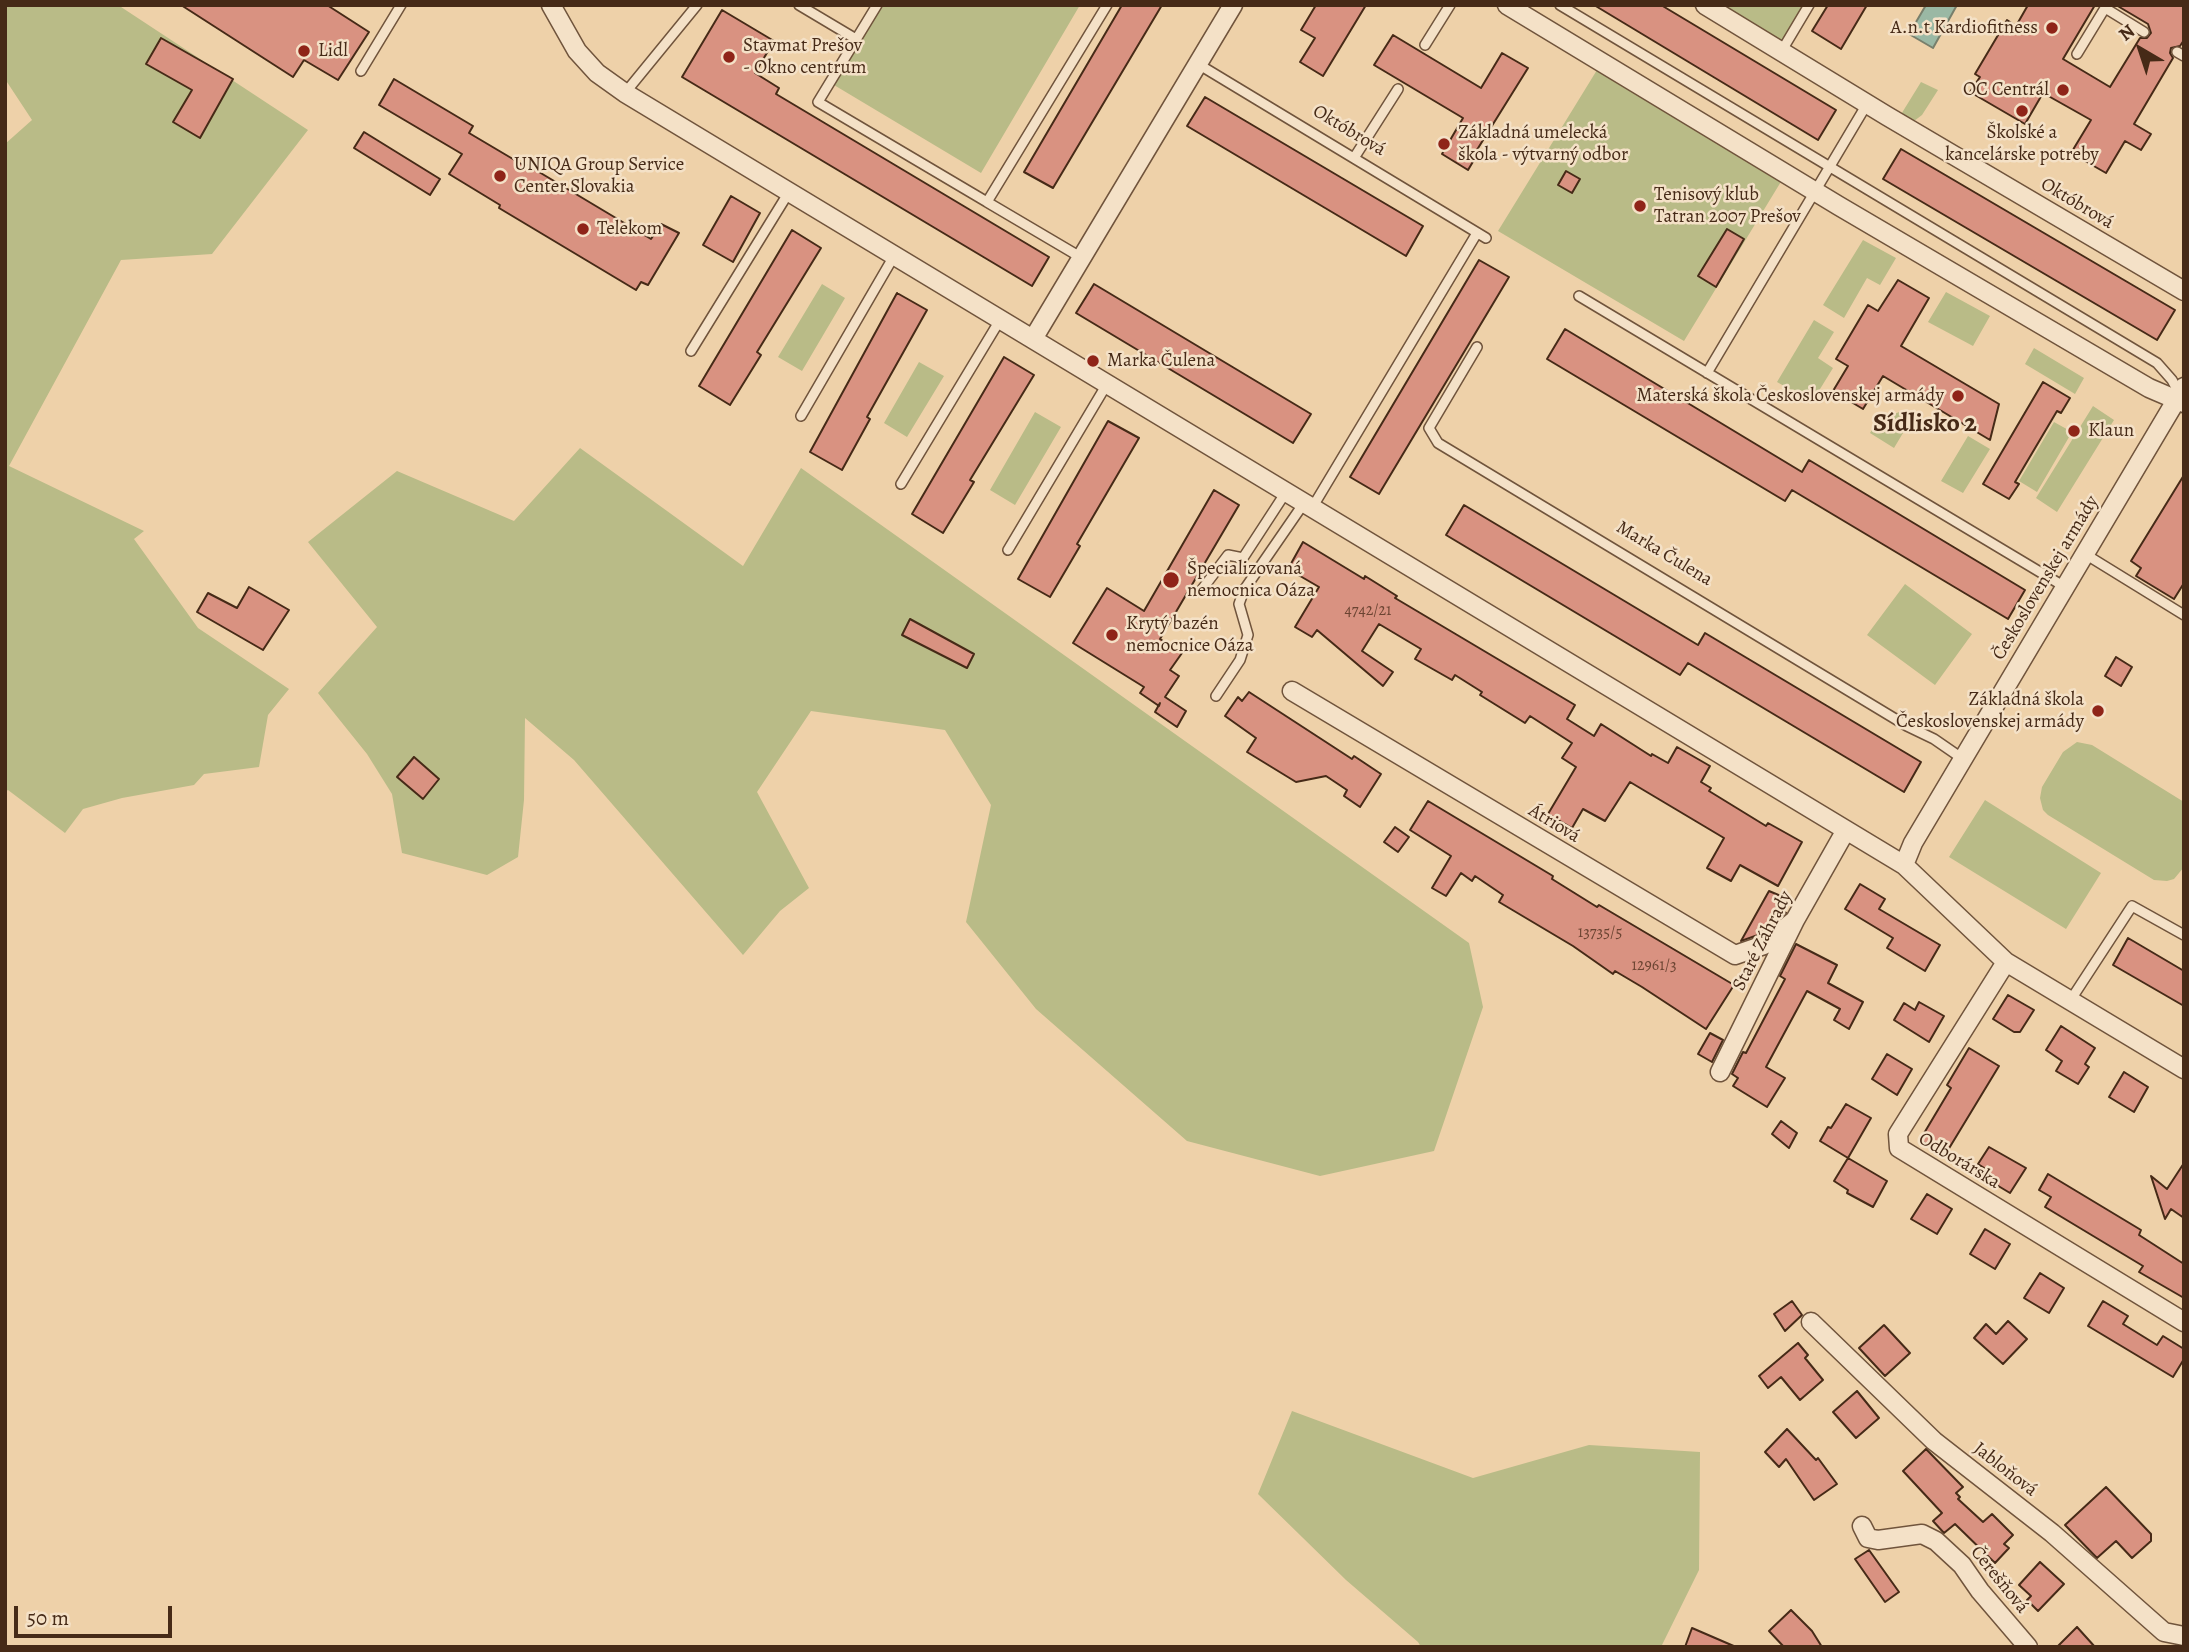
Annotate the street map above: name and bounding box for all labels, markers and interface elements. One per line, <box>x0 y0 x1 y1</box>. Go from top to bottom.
north arrow <box>2105 14 2175 84</box>
place label: A.n.t Kardiofitness <box>1891 17 2038 39</box>
text: N <box>2113 18 2140 47</box>
marker: A.n.t Kardiofitness <box>2044 20 2060 36</box>
place label: Stavmat Prešov - Okno centrum <box>743 35 867 79</box>
place label: Lidl <box>318 40 348 62</box>
marker: Lidl <box>296 43 312 59</box>
marker: Stavmat Prešov - Okno centrum <box>721 49 737 65</box>
place label: OC Centrál <box>1963 79 2049 101</box>
marker: OC Centrál <box>2055 82 2071 98</box>
street label: Októbrová <box>1308 100 1390 162</box>
marker: Školské a kancelárske potreby <box>2014 103 2030 119</box>
place label: Základná umelecká škola - výtvarný odbor <box>1458 122 1628 166</box>
place label: Školské a kancelárske potreby <box>1945 122 2099 166</box>
marker: Základná umelecká škola - výtvarný odbor <box>1436 136 1452 152</box>
place label: UNIQA Group Service Center Slovakia <box>514 154 684 198</box>
marker: UNIQA Group Service Center Slovakia <box>492 168 508 184</box>
street label: Októbrová <box>2036 173 2118 235</box>
place label: Tenisový klub Tatran 2007 Prešov <box>1654 184 1801 228</box>
marker: Tenisový klub Tatran 2007 Prešov <box>1632 198 1648 214</box>
place label: Telekom <box>597 218 662 240</box>
marker: Telekom <box>575 221 591 237</box>
place label: Marka Čulena <box>1107 350 1215 372</box>
marker: Marka Čulena <box>1085 353 1101 369</box>
place label: Materská škola Československej armády <box>1637 385 1944 407</box>
marker: Materská škola Československej armády <box>1950 388 1966 404</box>
district label: Sídlisko 2 <box>1873 409 1977 441</box>
place label: Klaun <box>2088 420 2134 442</box>
marker: Klaun <box>2066 423 2082 439</box>
street label: Československej armády <box>1988 492 2104 664</box>
street label: Marka Čulena <box>1612 516 1716 592</box>
place label: Špecializovaná nemocnica Oáza <box>1187 558 1315 602</box>
marker: Špecializovaná nemocnica Oáza <box>1161 570 1181 590</box>
house number: 4742/21 <box>1344 601 1392 621</box>
place label: Krytý bazén nemocnice Oáza <box>1126 613 1254 657</box>
marker: Krytý bazén nemocnice Oáza <box>1104 627 1120 643</box>
place label: Základná škola Československej armády <box>1896 689 2084 733</box>
marker: Základná škola Československej armády <box>2090 703 2106 719</box>
street label: Átriová <box>1524 800 1584 848</box>
street label: Staré Záhrady <box>1728 887 1798 995</box>
house number: 13735/5 <box>1578 923 1622 943</box>
house number: 12961/3 <box>1631 956 1677 976</box>
street label: Odborárska <box>1914 1128 2004 1194</box>
street label: Jabloňová <box>1968 1438 2042 1502</box>
street label: Čerešňová <box>1965 1542 2033 1618</box>
scale bar <box>18 1592 175 1636</box>
text: 50 m <box>27 1604 69 1632</box>

